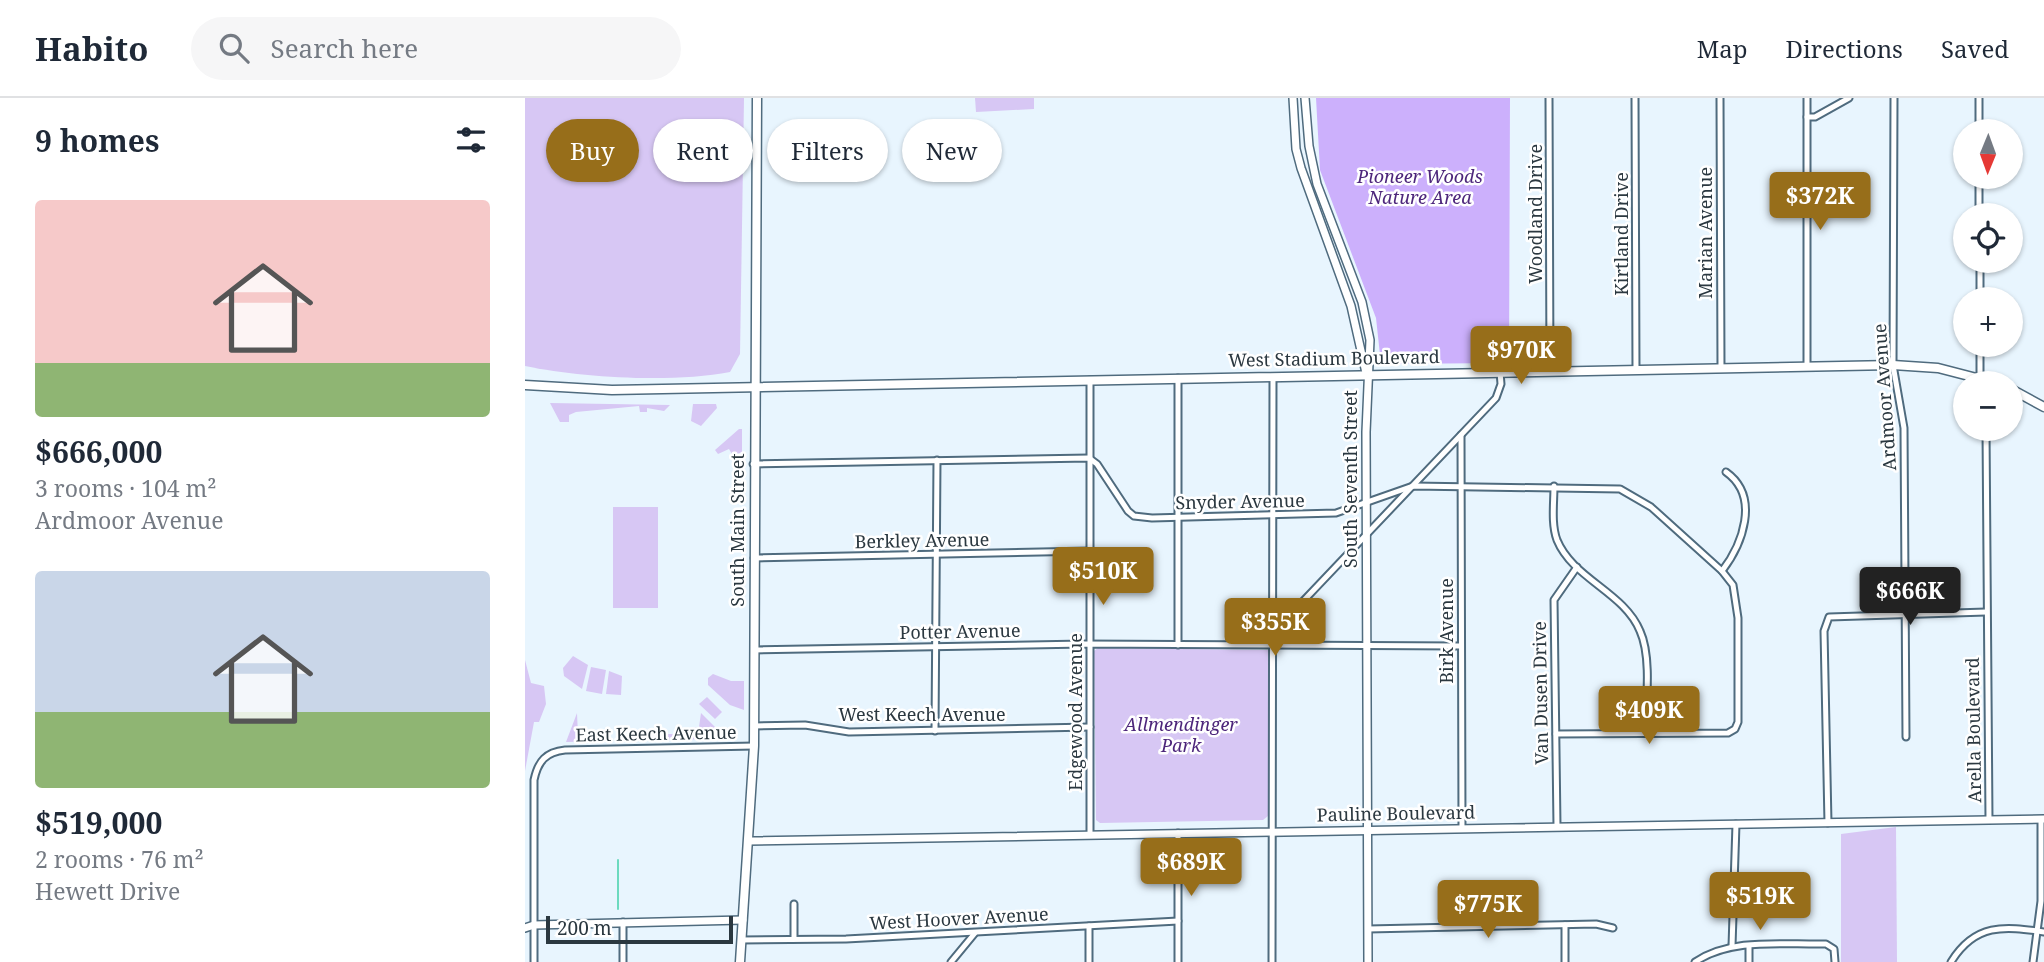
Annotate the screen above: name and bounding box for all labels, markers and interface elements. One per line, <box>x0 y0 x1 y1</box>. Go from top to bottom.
search box <box>191 17 681 80</box>
text: Habito <box>35 26 149 71</box>
icon: search <box>215 29 253 67</box>
text: Search here <box>271 30 418 66</box>
text: Map <box>1697 32 1748 65</box>
text: Directions <box>1786 32 1903 65</box>
text: Saved <box>1941 32 2009 65</box>
chip: Buy <box>546 119 639 182</box>
chip: Rent <box>653 119 753 182</box>
chip: Filters <box>767 119 888 182</box>
chip: New <box>902 119 1002 182</box>
north arrow <box>1953 119 2023 189</box>
map controls <box>1953 119 2023 441</box>
text: 9 homes <box>35 120 159 161</box>
icon: filters <box>452 121 490 159</box>
street label: Woodland Drive <box>1523 144 1547 284</box>
park label: Pioneer Woods Nature Area <box>1356 164 1483 209</box>
street label: Marian Avenue <box>1693 167 1717 299</box>
street label: Kirtland Drive <box>1609 172 1633 296</box>
pin: $372K <box>1771 172 1869 232</box>
text: $372K <box>1786 179 1854 211</box>
button: locate <box>1953 203 2023 273</box>
icon: home <box>200 245 326 371</box>
button: + <box>1953 287 2023 357</box>
street label: Ardmoor Avenue <box>1867 323 1901 471</box>
pin: $970K <box>1472 327 1570 386</box>
text: $970K <box>1487 333 1555 365</box>
street label: West Stadium Boulevard <box>1228 344 1440 372</box>
button: − <box>1953 371 2023 441</box>
street label: South Seventh Street <box>1338 390 1362 568</box>
text: $666,000 <box>35 431 162 472</box>
street label: South Main Street <box>725 453 749 607</box>
text: 3 rooms · 104 m² <box>35 472 217 504</box>
street label: Snyder Avenue <box>1175 488 1305 514</box>
text: Ardmoor Avenue <box>35 504 223 536</box>
street label: Berkley Avenue <box>854 527 990 553</box>
pin: $510K <box>1054 547 1152 607</box>
text: $510K <box>1069 554 1137 586</box>
pin: $666K <box>1861 568 1959 627</box>
text: $666K <box>1876 574 1944 606</box>
street label: Birk Avenue <box>1434 578 1458 684</box>
pin: $355K <box>1226 598 1324 658</box>
text: $355K <box>1241 605 1309 637</box>
icon: home <box>200 616 326 742</box>
street label: Potter Avenue <box>899 618 1021 644</box>
street label: Van Dusen Drive <box>1527 621 1553 765</box>
street label: Edgewood Avenue <box>1063 633 1087 791</box>
street label: Arella Boulevard <box>1960 657 1986 803</box>
pin: $409K <box>1600 686 1698 746</box>
text: $409K <box>1615 693 1683 725</box>
street label: West Keech Avenue <box>838 702 1006 726</box>
park label: Allmendinger Park <box>1122 712 1238 757</box>
street label: East Keech Avenue <box>575 720 737 746</box>
street label: Pauline Boulevard <box>1316 800 1475 826</box>
text: $519,000 <box>35 802 162 843</box>
pin: $689K <box>1142 838 1240 898</box>
text: 2 rooms · 76 m² <box>35 843 204 875</box>
text: $689K <box>1157 845 1225 877</box>
pin: $519K <box>1711 872 1809 932</box>
text: Hewett Drive <box>35 875 180 907</box>
text: $519K <box>1726 879 1794 911</box>
pin: $775K <box>1439 880 1537 940</box>
text: $775K <box>1454 887 1522 919</box>
street label: West Hoover Avenue <box>869 901 1049 935</box>
scale bar <box>546 913 733 945</box>
text: 200 m <box>557 915 612 941</box>

